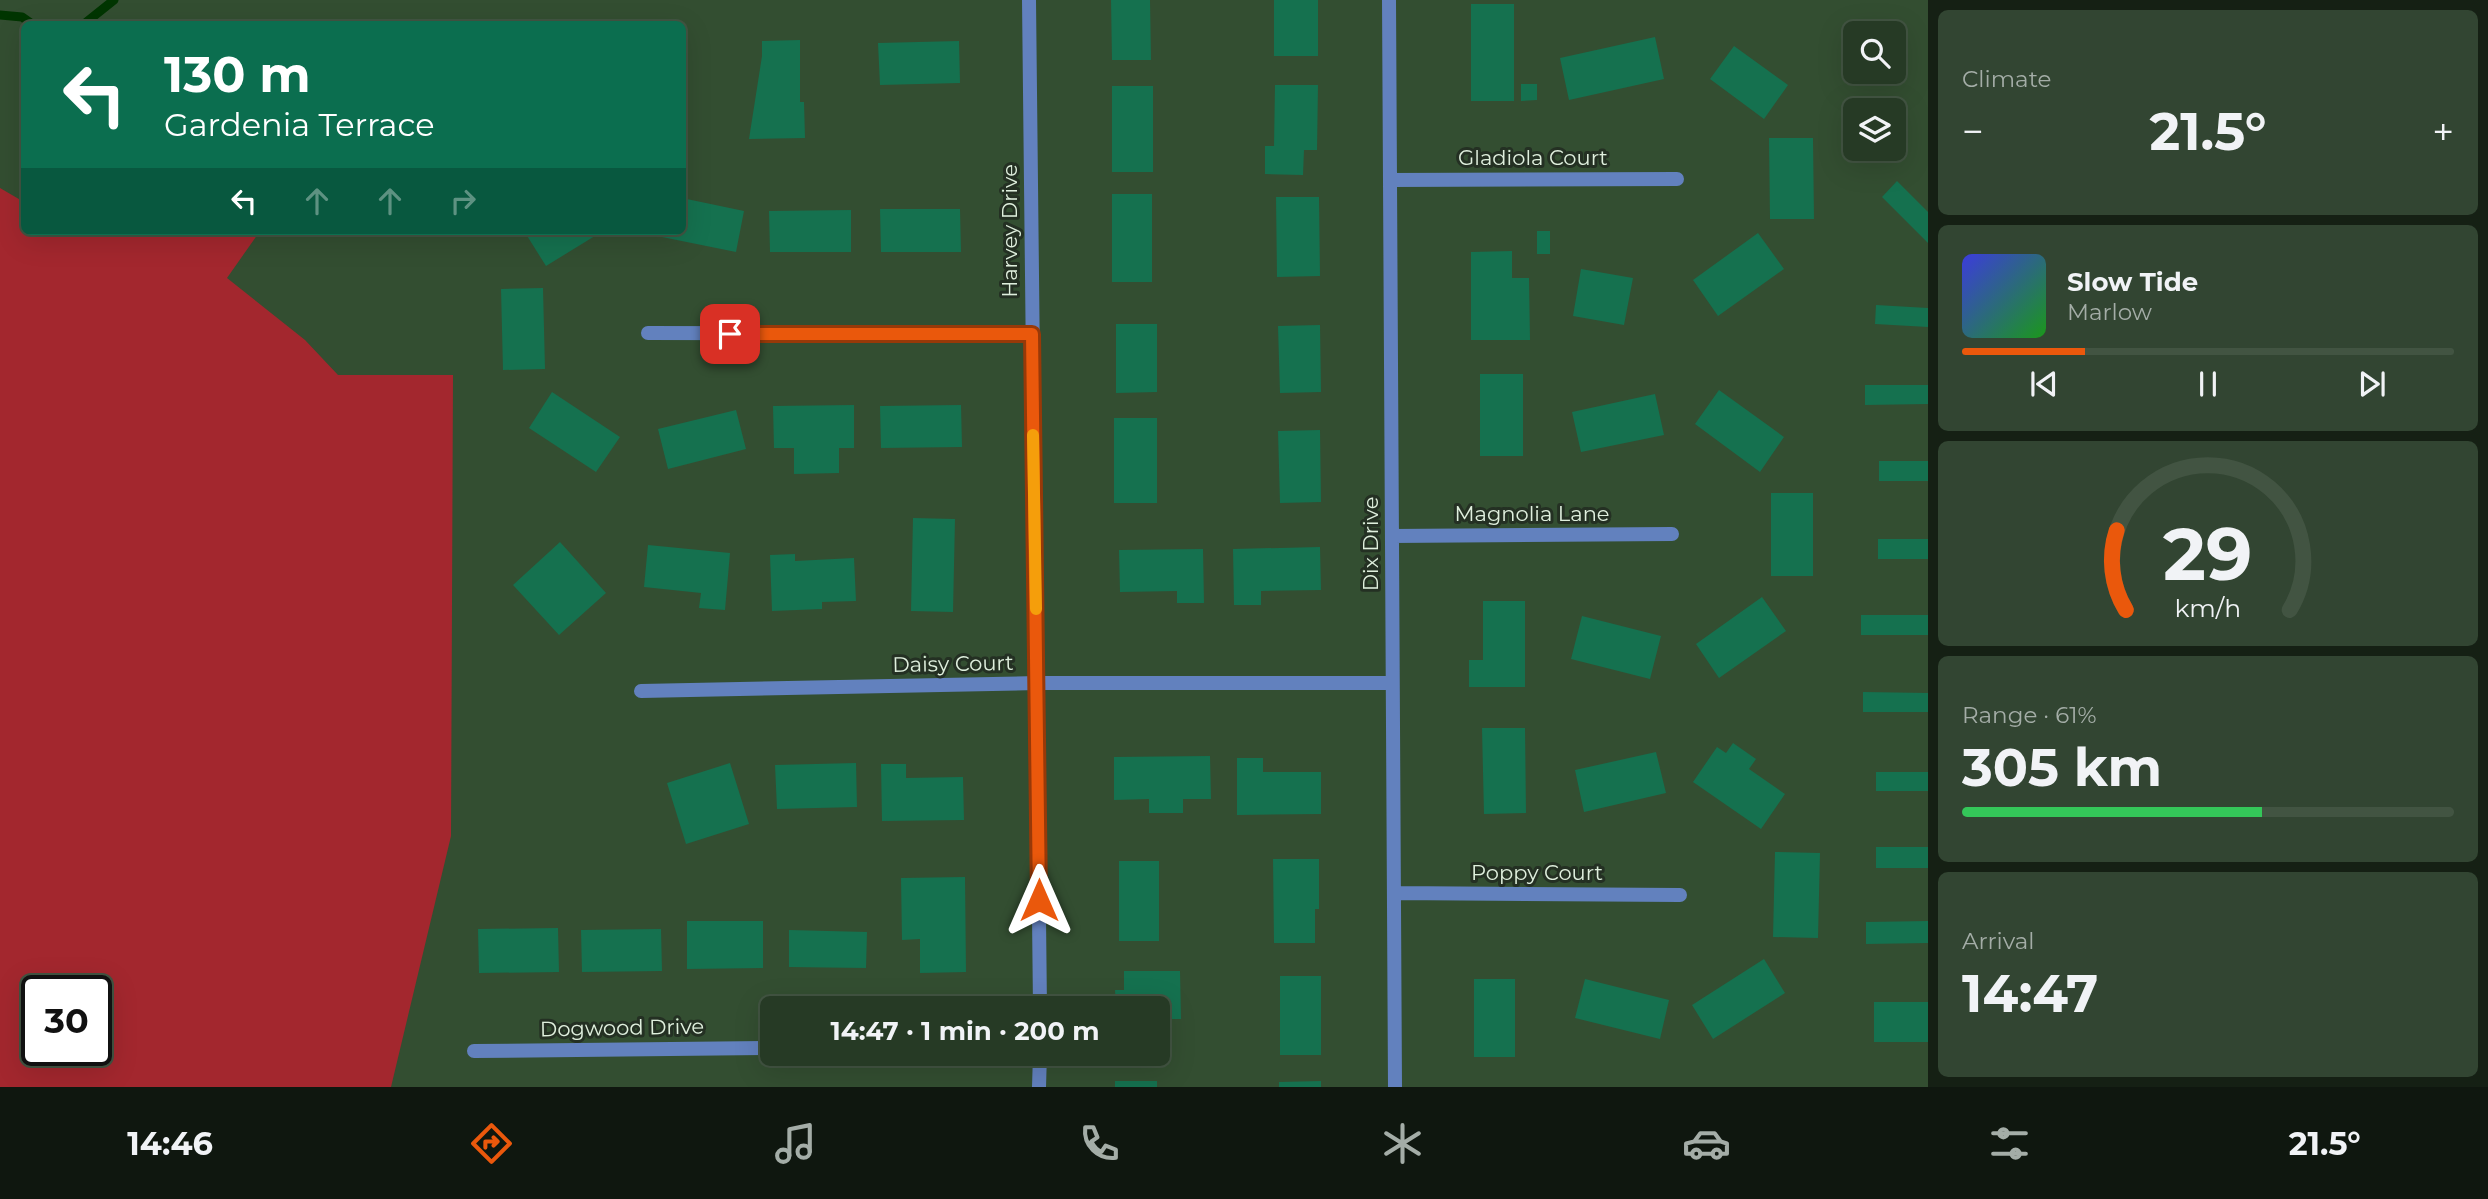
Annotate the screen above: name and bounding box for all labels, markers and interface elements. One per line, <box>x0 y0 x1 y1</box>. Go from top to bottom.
map controls <box>1843 21 1906 161</box>
button: search <box>1843 21 1906 84</box>
text: 130 m <box>164 45 311 104</box>
icon: left <box>49 49 140 140</box>
text: Climate <box>1962 65 2051 93</box>
button: layers <box>1843 98 1906 161</box>
text: 21.5° <box>2149 100 2267 163</box>
text: Gardenia Terrace <box>164 105 435 144</box>
text: − <box>1962 108 1984 155</box>
text: + <box>2432 108 2454 155</box>
street label: Gladiola Court <box>1458 145 1608 170</box>
street label: Harvey Drive <box>997 164 1022 298</box>
icon: left <box>225 182 263 220</box>
icon: ahead <box>298 182 336 220</box>
icon: ahead <box>371 182 409 220</box>
icon: right <box>444 182 482 220</box>
text: Slow Tide <box>2067 266 2198 298</box>
text: Marlow <box>2067 298 2152 326</box>
pin <box>700 304 760 364</box>
icon: arrive <box>711 315 749 353</box>
icon: previous <box>2025 365 2063 403</box>
icon: pause <box>2189 365 2227 403</box>
icon: next <box>2353 365 2391 403</box>
street label: Dix Drive <box>1358 497 1383 591</box>
street label: Magnolia Lane <box>1454 501 1610 526</box>
text: 29 <box>2163 510 2253 598</box>
text: km/h <box>2175 592 2241 622</box>
street label: Daisy Court <box>892 650 1014 677</box>
text: Range · 61% <box>1962 701 2097 729</box>
text: 305 km <box>1962 736 2162 799</box>
street label: Poppy Court <box>1471 860 1603 885</box>
position arrow <box>1002 863 1076 937</box>
text: Arrival <box>1962 927 2035 955</box>
text: 14:47 <box>1962 962 2098 1025</box>
speed limit sign: 30 <box>21 975 112 1066</box>
street label: Dogwood Drive <box>540 1014 704 1041</box>
text: 14:47 · 1 min · 200 m <box>830 1015 1100 1047</box>
icon: directions <box>467 1119 516 1168</box>
icon: music <box>771 1119 820 1168</box>
icon: phone <box>1075 1119 1124 1168</box>
icon: climate <box>1378 1119 1427 1168</box>
icon: car <box>1682 1119 1731 1168</box>
icon: filters <box>1985 1119 2034 1168</box>
text: 14:46 <box>127 1124 213 1163</box>
text: 21.5° <box>2289 1124 2361 1163</box>

